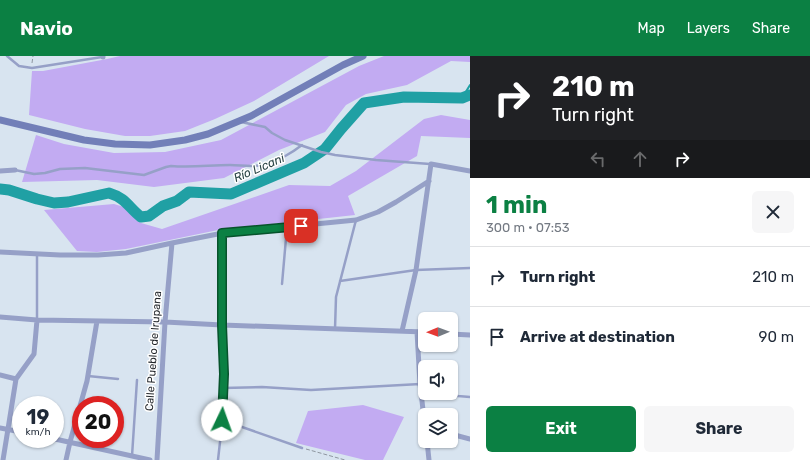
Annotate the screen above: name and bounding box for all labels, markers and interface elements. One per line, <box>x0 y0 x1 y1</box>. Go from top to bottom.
text: Navio <box>20 17 73 40</box>
text: Map <box>638 20 665 37</box>
text: Layers <box>687 20 730 37</box>
text: Share <box>752 20 790 37</box>
text: 210 m <box>552 70 635 103</box>
icon: right <box>486 72 538 124</box>
text: Turn right <box>552 104 634 126</box>
icon: left <box>587 148 609 170</box>
icon: ahead <box>629 148 651 170</box>
icon: right <box>671 148 693 170</box>
water label: Río Licani <box>231 151 288 185</box>
text: 1 min <box>486 191 547 219</box>
button: close <box>752 191 794 233</box>
pin <box>284 209 318 243</box>
icon: arrive <box>290 215 312 237</box>
text: 300 m · 07:53 <box>486 220 570 235</box>
icon: right <box>486 266 508 288</box>
text: Turn right <box>520 268 595 286</box>
text: 210 m <box>752 268 794 286</box>
street label: Calle Pueblo de Irupana <box>143 291 164 411</box>
north arrow <box>418 312 458 352</box>
map controls <box>418 312 458 448</box>
icon: arrive <box>486 326 508 348</box>
text: Arrive at destination <box>520 328 675 346</box>
text: 90 m <box>759 328 794 346</box>
button: sound <box>418 360 458 400</box>
speed limit sign: 20 <box>72 396 124 448</box>
position arrow <box>201 399 243 441</box>
text: 19 <box>27 405 49 429</box>
button: Exit <box>486 406 636 452</box>
button: Share <box>644 406 794 452</box>
button: layers <box>418 408 458 448</box>
text: km/h <box>26 426 50 438</box>

